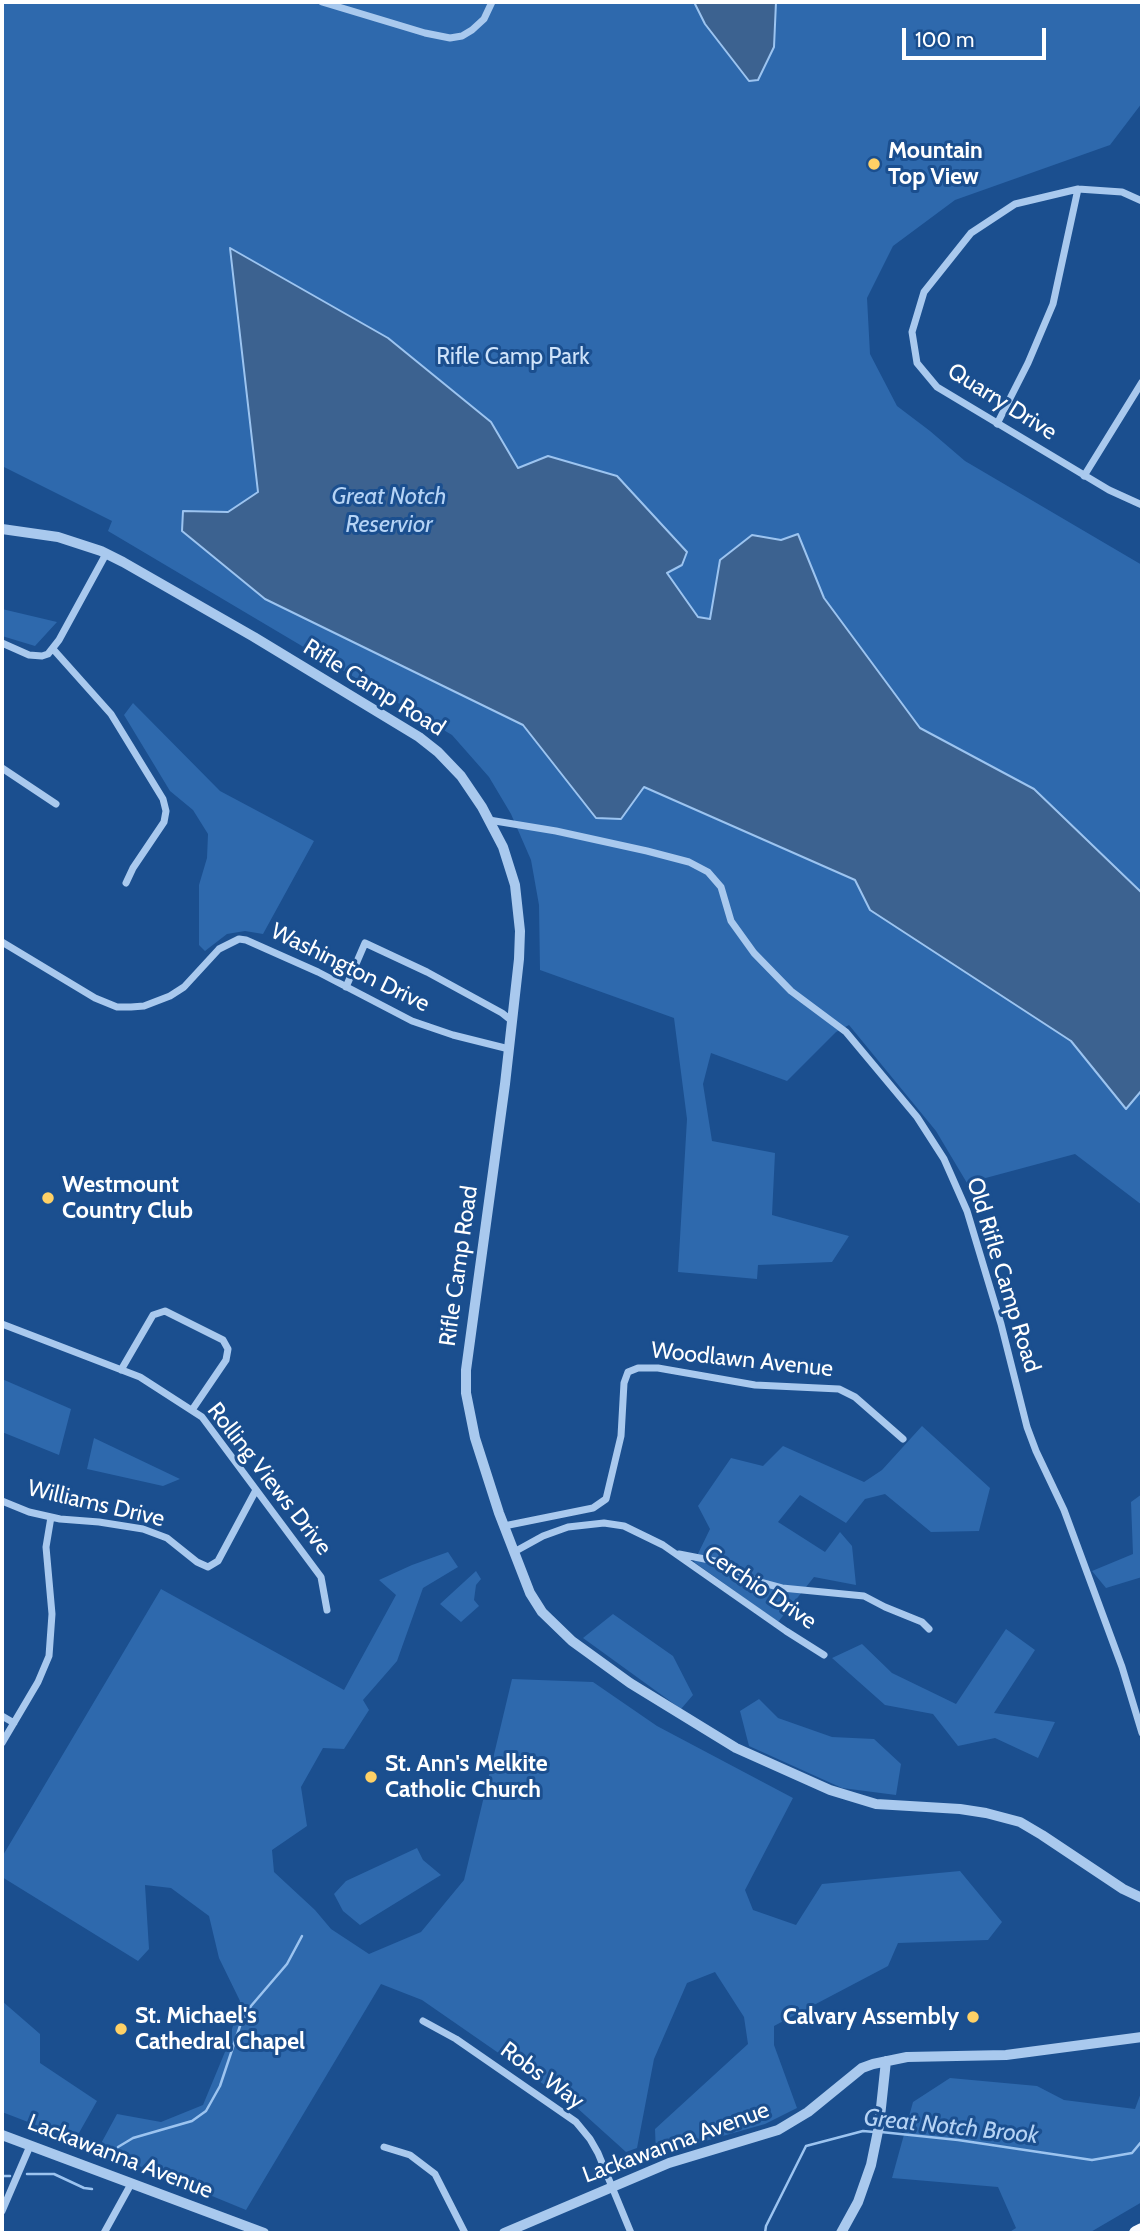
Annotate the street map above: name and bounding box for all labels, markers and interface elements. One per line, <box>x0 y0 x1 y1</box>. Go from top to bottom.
scale bar <box>906 14 1050 58</box>
text: 100 m <box>915 27 974 52</box>
place label: Mountain Top View <box>888 137 983 191</box>
marker: Mountain Top View <box>866 156 882 172</box>
park label: Rifle Camp Park <box>436 343 590 371</box>
street label: Quarry Drive <box>942 358 1062 446</box>
water label: Great Notch Reservior <box>331 483 447 539</box>
street label: Rifle Camp Road <box>298 633 450 743</box>
street label: Washington Drive <box>266 918 434 1018</box>
place label: Westmount Country Club <box>62 1171 193 1225</box>
street label: Old Rifle Camp Road <box>960 1174 1046 1376</box>
street label: Rifle Camp Road <box>434 1184 484 1348</box>
marker: Westmount Country Club <box>40 1190 56 1206</box>
street label: Woodlawn Avenue <box>650 1337 834 1383</box>
street label: Rolling Views Drive <box>201 1397 337 1561</box>
street label: Williams Drive <box>25 1475 167 1533</box>
street label: Cerchio Drive <box>698 1540 822 1636</box>
place label: St. Ann's Melkite Catholic Church <box>385 1750 548 1804</box>
marker: St. Ann's Melkite Catholic Church <box>363 1769 379 1785</box>
place label: St. Michael's Cathedral Chapel <box>135 2002 305 2056</box>
place label: Calvary Assembly <box>783 2003 959 2031</box>
marker: Calvary Assembly <box>965 2009 981 2025</box>
marker: St. Michael's Cathedral Chapel <box>113 2021 129 2037</box>
street label: Robs Way <box>495 2036 589 2116</box>
street label: Lackawanna Avenue <box>579 2096 773 2190</box>
water label: Great Notch Brook <box>862 2104 1040 2150</box>
street label: Lackawanna Avenue <box>23 2109 217 2205</box>

